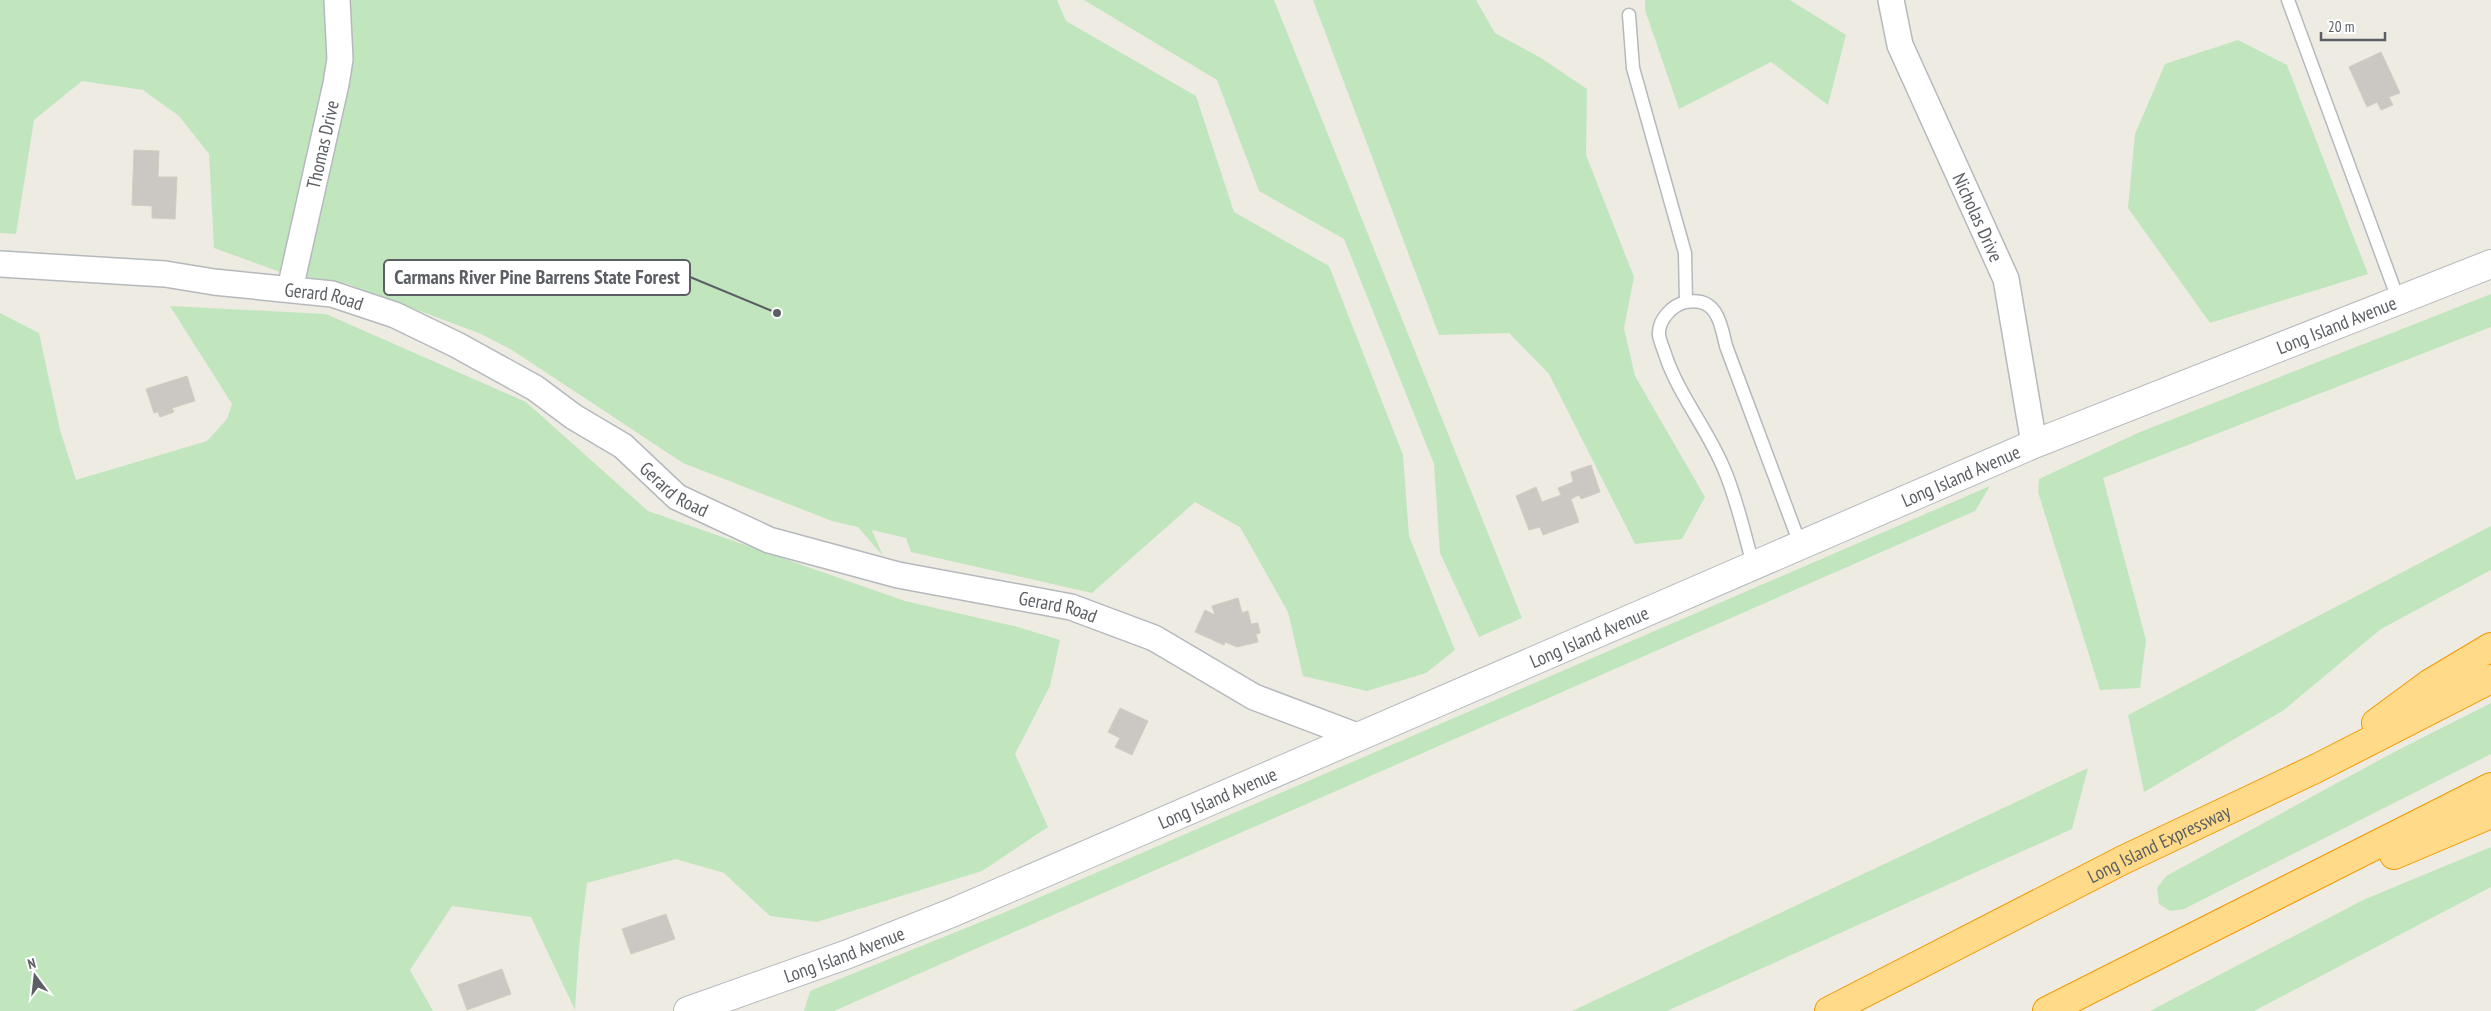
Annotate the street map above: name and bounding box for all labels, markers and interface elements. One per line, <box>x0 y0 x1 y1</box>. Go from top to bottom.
scale bar <box>2321 10 2385 42</box>
text: 20 m <box>2328 17 2354 36</box>
street label: Thomas Drive <box>301 98 344 191</box>
street label: Nicholas Drive <box>1948 169 2009 266</box>
callout: Carmans River Pine Barrens State Forest <box>384 260 690 295</box>
text: Carmans River Pine Barrens State Forest <box>394 264 680 290</box>
street label: Gerard Road <box>283 277 367 316</box>
street label: Long Island Avenue <box>2273 290 2400 359</box>
street label: Long Island Avenue <box>1898 439 2024 512</box>
street label: Gerard Road <box>635 456 712 522</box>
street label: Gerard Road <box>1017 586 1101 628</box>
street label: Long Island Avenue <box>1526 600 1652 673</box>
street label: Long Island Avenue <box>1154 762 1281 834</box>
street label: Long Island Expressway <box>2083 799 2235 888</box>
street label: Long Island Avenue <box>781 921 908 988</box>
north arrow <box>10 951 60 1001</box>
text: N <box>26 954 38 973</box>

